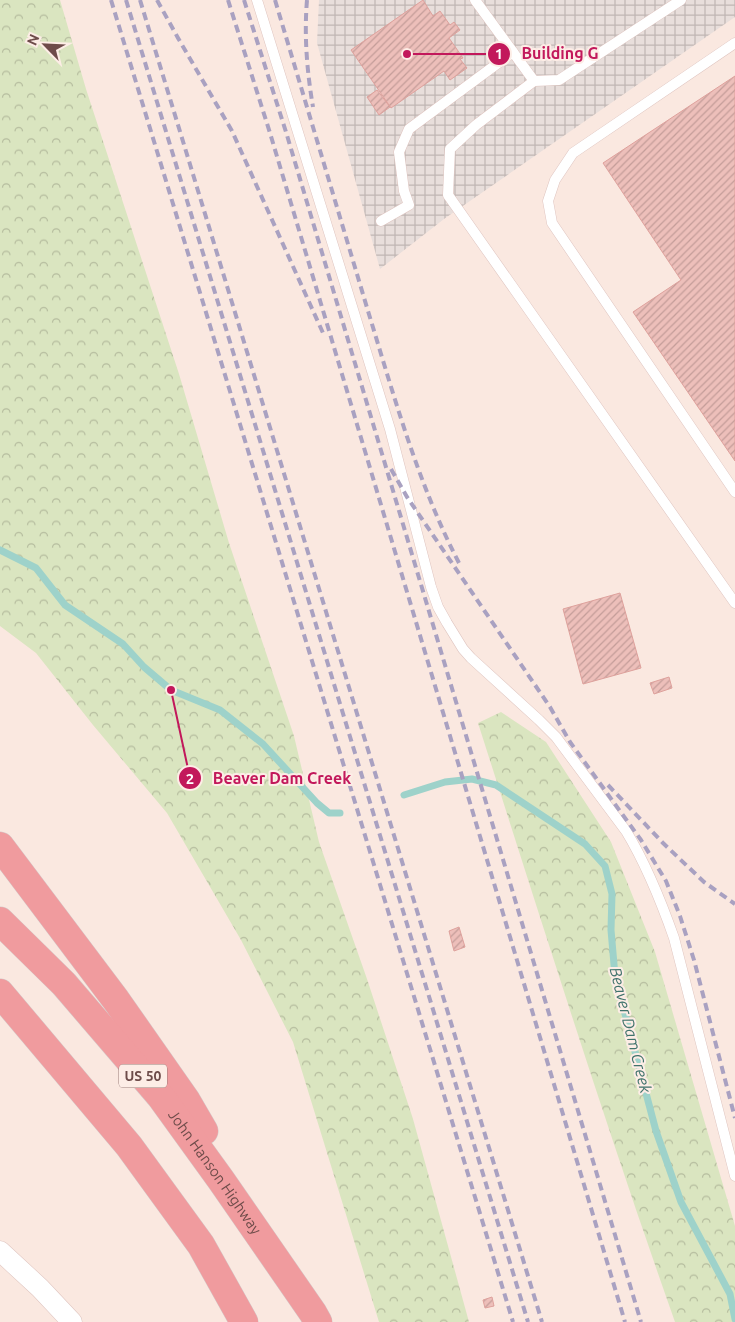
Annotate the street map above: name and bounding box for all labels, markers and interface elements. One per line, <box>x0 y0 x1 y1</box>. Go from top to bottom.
north arrow <box>20 20 70 70</box>
text: N <box>24 32 43 48</box>
callout: Building G <box>487 38 608 69</box>
text: Building G <box>522 44 598 62</box>
text: 1 <box>495 45 503 62</box>
callout: Beaver Dam Creek <box>178 763 361 794</box>
text: Beaver Dam Creek <box>213 769 351 787</box>
text: 2 <box>186 770 194 787</box>
water label: Beaver Dam Creek <box>607 965 656 1096</box>
road number: US 50 <box>119 1064 167 1088</box>
street label: John Hanson Highway <box>165 1106 265 1237</box>

